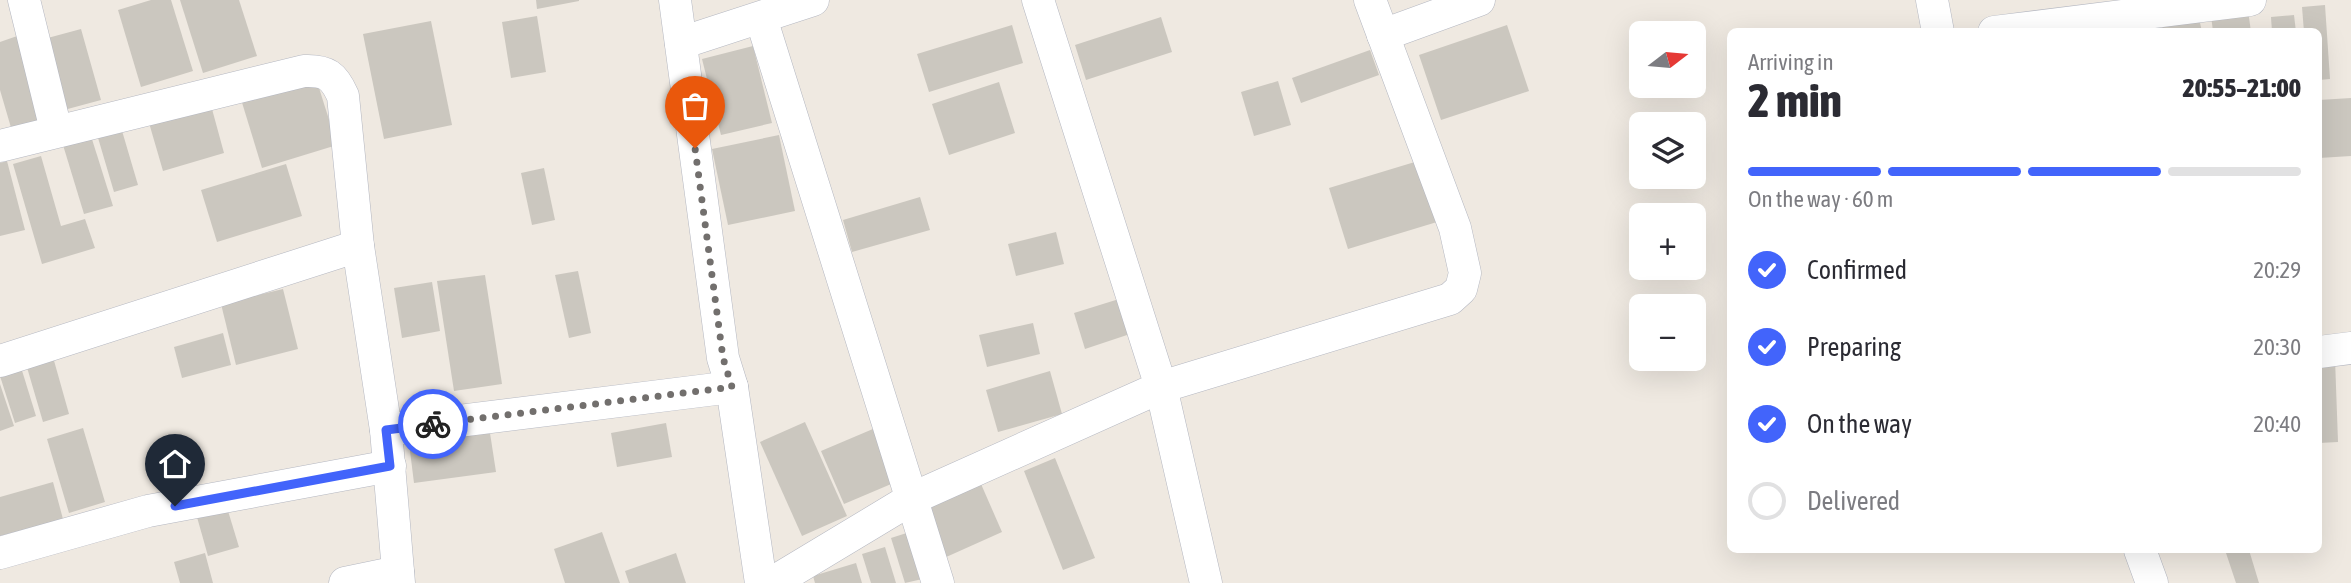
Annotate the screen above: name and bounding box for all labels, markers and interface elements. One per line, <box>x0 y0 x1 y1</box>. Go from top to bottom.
north arrow <box>1629 21 1706 98</box>
map controls <box>1629 21 1706 371</box>
text: Arriving in <box>1748 49 1834 75</box>
text: 20:55–21:00 <box>2183 73 2301 103</box>
text: 2 min <box>1748 74 1842 127</box>
pin <box>665 76 725 148</box>
icon: bag <box>676 87 714 125</box>
button: layers <box>1629 112 1706 189</box>
text: On the way · 60 m <box>1748 186 1893 212</box>
button: + <box>1629 203 1706 280</box>
icon: check <box>1748 251 1786 289</box>
text: Confirmed <box>1807 255 1907 285</box>
text: 20:29 <box>2253 257 2301 283</box>
button: − <box>1629 294 1706 371</box>
icon: check <box>1748 328 1786 366</box>
text: Preparing <box>1807 332 1901 362</box>
text: 20:30 <box>2253 334 2301 360</box>
courier <box>398 389 468 459</box>
icon: bike <box>414 405 452 443</box>
icon: check <box>1748 405 1786 443</box>
text: On the way <box>1807 409 1912 439</box>
text: 20:40 <box>2253 411 2301 437</box>
pin <box>145 434 205 506</box>
icon: home <box>156 445 194 483</box>
text: Delivered <box>1807 486 1900 516</box>

